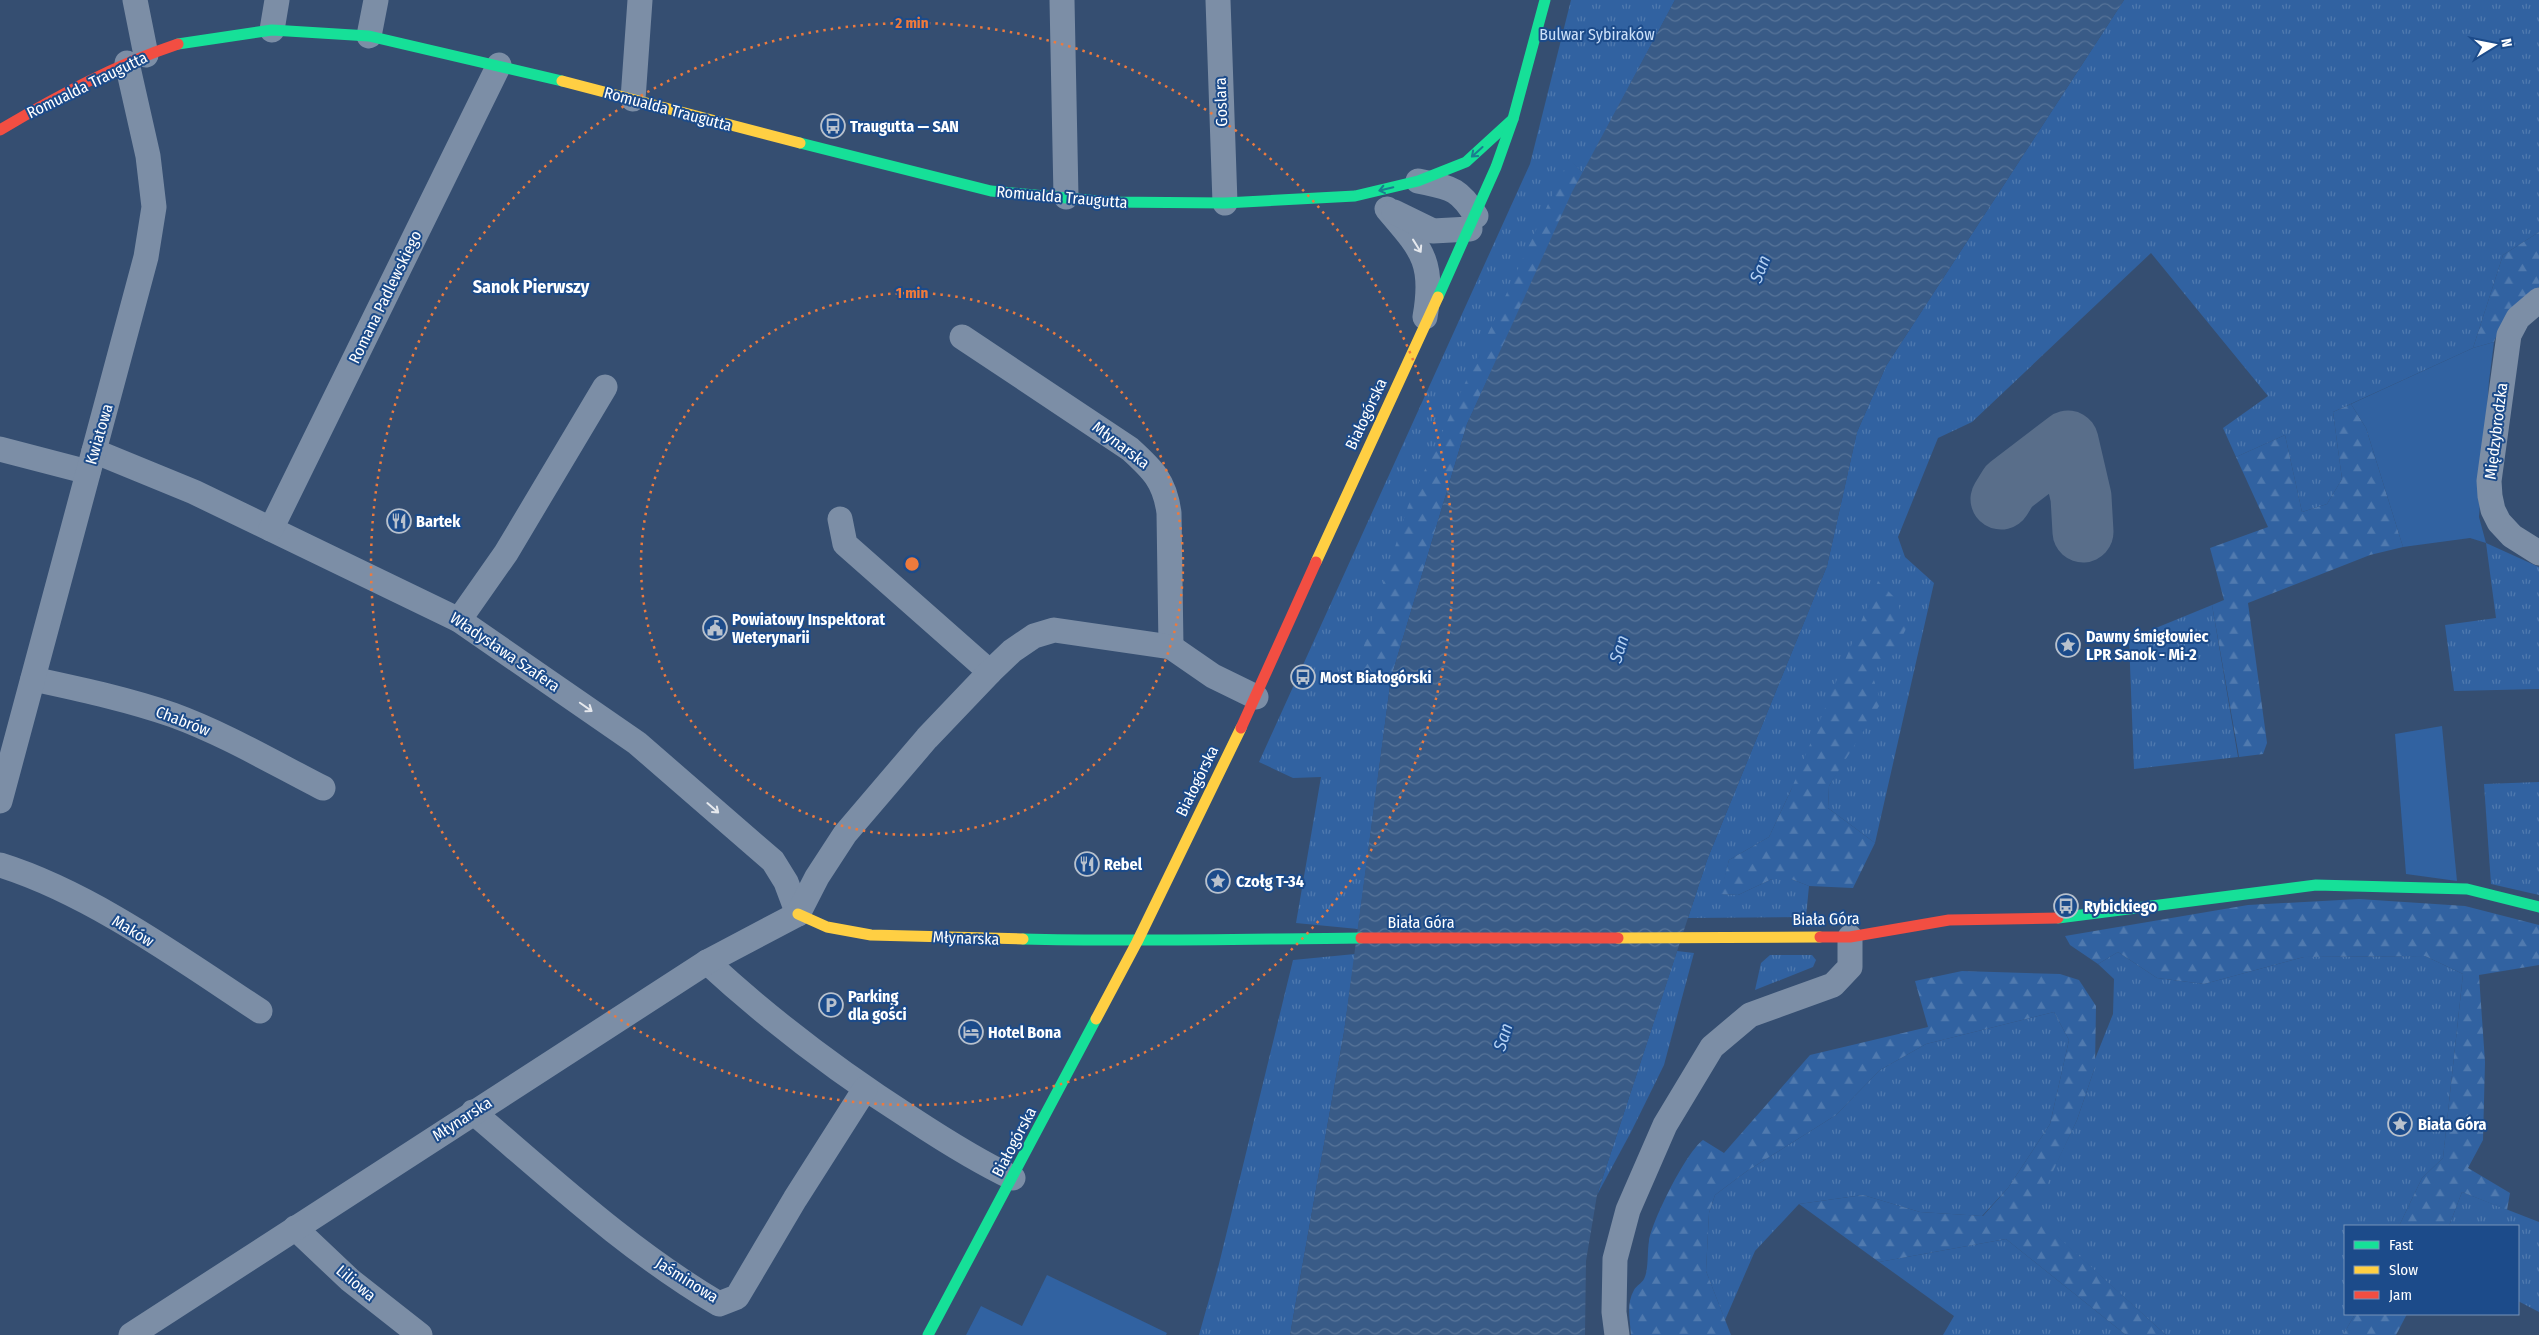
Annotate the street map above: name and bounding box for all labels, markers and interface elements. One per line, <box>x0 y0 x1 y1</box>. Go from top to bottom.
text: 2 min <box>894 14 929 32</box>
north arrow <box>2469 20 2519 70</box>
park label: Bulwar Sybiraków <box>1539 25 1655 44</box>
text: N <box>2497 37 2515 48</box>
street label: Romualda Traugutta <box>24 48 150 122</box>
street label: Goslara <box>1211 77 1231 127</box>
street label: Romualda Traugutta <box>602 83 734 135</box>
bus stop icon: Traugutta — SAN <box>820 113 846 139</box>
place label: Traugutta — SAN <box>850 117 959 136</box>
one-way arrow <box>1470 146 1483 158</box>
street label: Romualda Traugutta <box>996 182 1129 212</box>
one-way arrow <box>1379 185 1395 194</box>
street label: Romana Padlewskiego <box>345 227 425 367</box>
one-way arrow <box>1413 239 1423 253</box>
water label: San <box>1744 252 1775 287</box>
district label: Sanok Pierwszy <box>473 276 590 298</box>
text: 1 min <box>896 284 928 302</box>
street label: Białogórska <box>1341 375 1391 453</box>
street label: Międzybrodzka <box>2481 381 2511 480</box>
street label: Kwiatowa <box>81 401 117 467</box>
street label: Młynarska <box>1089 417 1153 473</box>
restaurant icon: Bartek <box>386 508 412 534</box>
place label: Bartek <box>416 512 461 531</box>
centre of rings <box>903 555 921 573</box>
street label: Władysława Szafera <box>447 608 564 696</box>
place label: Powiatowy Inspektorat Weterynarii <box>732 610 886 647</box>
public building icon: Powiatowy Inspektorat Weterynarii <box>702 615 728 641</box>
place label: Dawny śmigłowiec LPR Sanok - Mi-2 <box>2086 627 2209 664</box>
place icon: Dawny śmigłowiec LPR Sanok - Mi-2 <box>2055 632 2081 658</box>
water label: San <box>1604 633 1634 666</box>
bus stop icon: Most Białogórski <box>1290 664 1316 690</box>
place label: Most Białogórski <box>1320 668 1432 687</box>
street label: Chabrów <box>153 702 213 740</box>
one-way arrow <box>579 702 593 712</box>
street label: Białogórska <box>1172 742 1222 819</box>
one-way arrow <box>706 803 719 814</box>
restaurant icon: Rebel <box>1074 851 1100 877</box>
place label: Rebel <box>1104 855 1143 874</box>
place icon: Czołg T-34 <box>1205 868 1231 894</box>
place label: Czołg T-34 <box>1236 872 1304 891</box>
bus stop icon: Rybickiego <box>2053 893 2079 919</box>
place label: Rybickiego <box>2084 897 2157 916</box>
street label: Biała Góra <box>1792 909 1860 929</box>
street label: Maków <box>109 911 158 951</box>
street label: Biała Góra <box>1387 913 1455 932</box>
street label: Młynarska <box>932 927 1000 949</box>
place label: Parking dla gości <box>848 987 907 1024</box>
parking icon: Parking dla gości <box>818 992 844 1018</box>
hotel icon: Hotel Bona <box>958 1019 984 1045</box>
water label: San <box>1488 1021 1518 1054</box>
place label: Hotel Bona <box>988 1023 1061 1042</box>
street label: Młynarska <box>429 1093 495 1145</box>
street label: Białogórska <box>988 1104 1040 1180</box>
place icon: Biała Góra <box>2387 1111 2413 1137</box>
place label: Biała Góra <box>2418 1115 2487 1134</box>
legend <box>2344 1225 2519 1315</box>
text: Fast <box>2389 1236 2413 1254</box>
street label: Jaśminowa <box>652 1253 722 1307</box>
street label: Liliowa <box>332 1261 380 1305</box>
text: Slow <box>2389 1261 2418 1279</box>
text: Jam <box>2389 1286 2412 1304</box>

